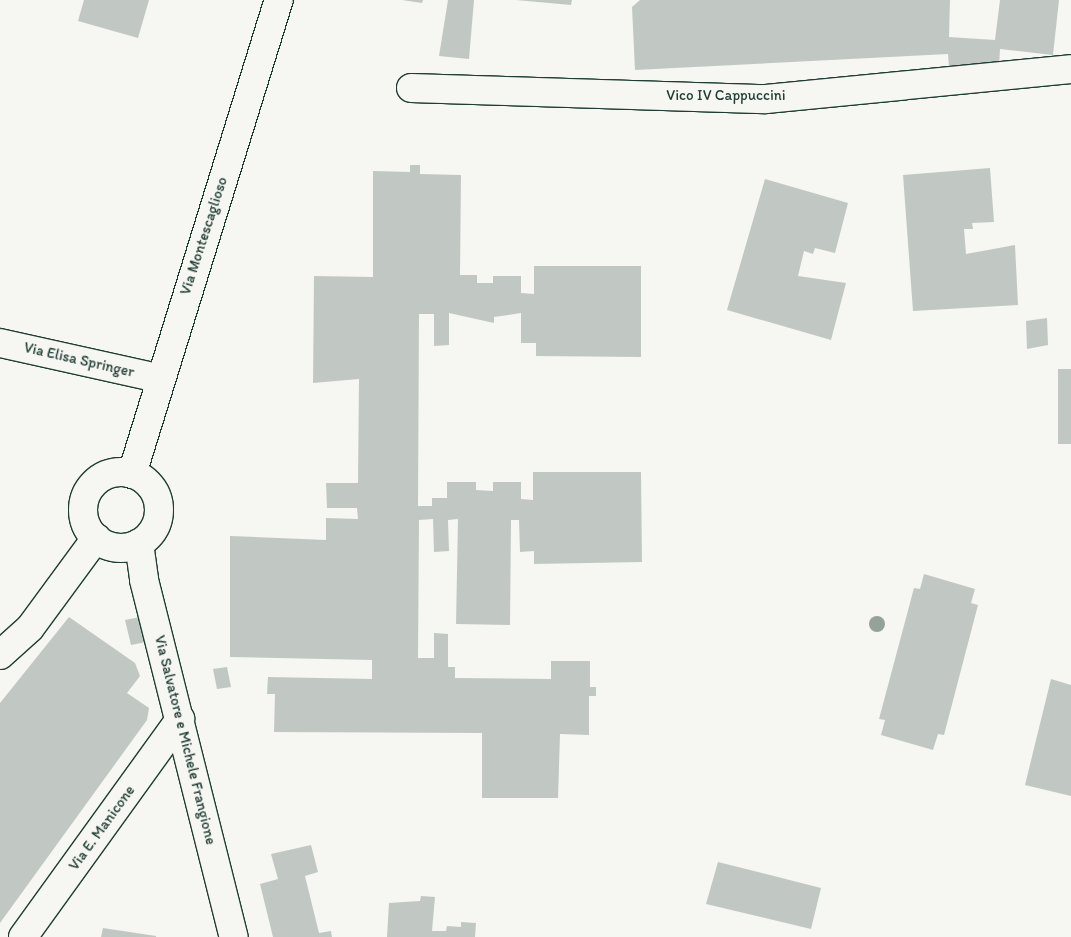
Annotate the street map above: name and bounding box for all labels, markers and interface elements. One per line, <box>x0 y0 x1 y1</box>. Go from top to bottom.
street label: Vico IV Cappuccini <box>666 87 786 105</box>
street label: Via Montescaglioso <box>176 175 232 297</box>
street label: Via Elisa Springer <box>22 339 136 381</box>
street label: Via Salvatore e Michele Frangione <box>150 634 220 846</box>
street label: Via E. Manicone <box>65 782 139 874</box>

